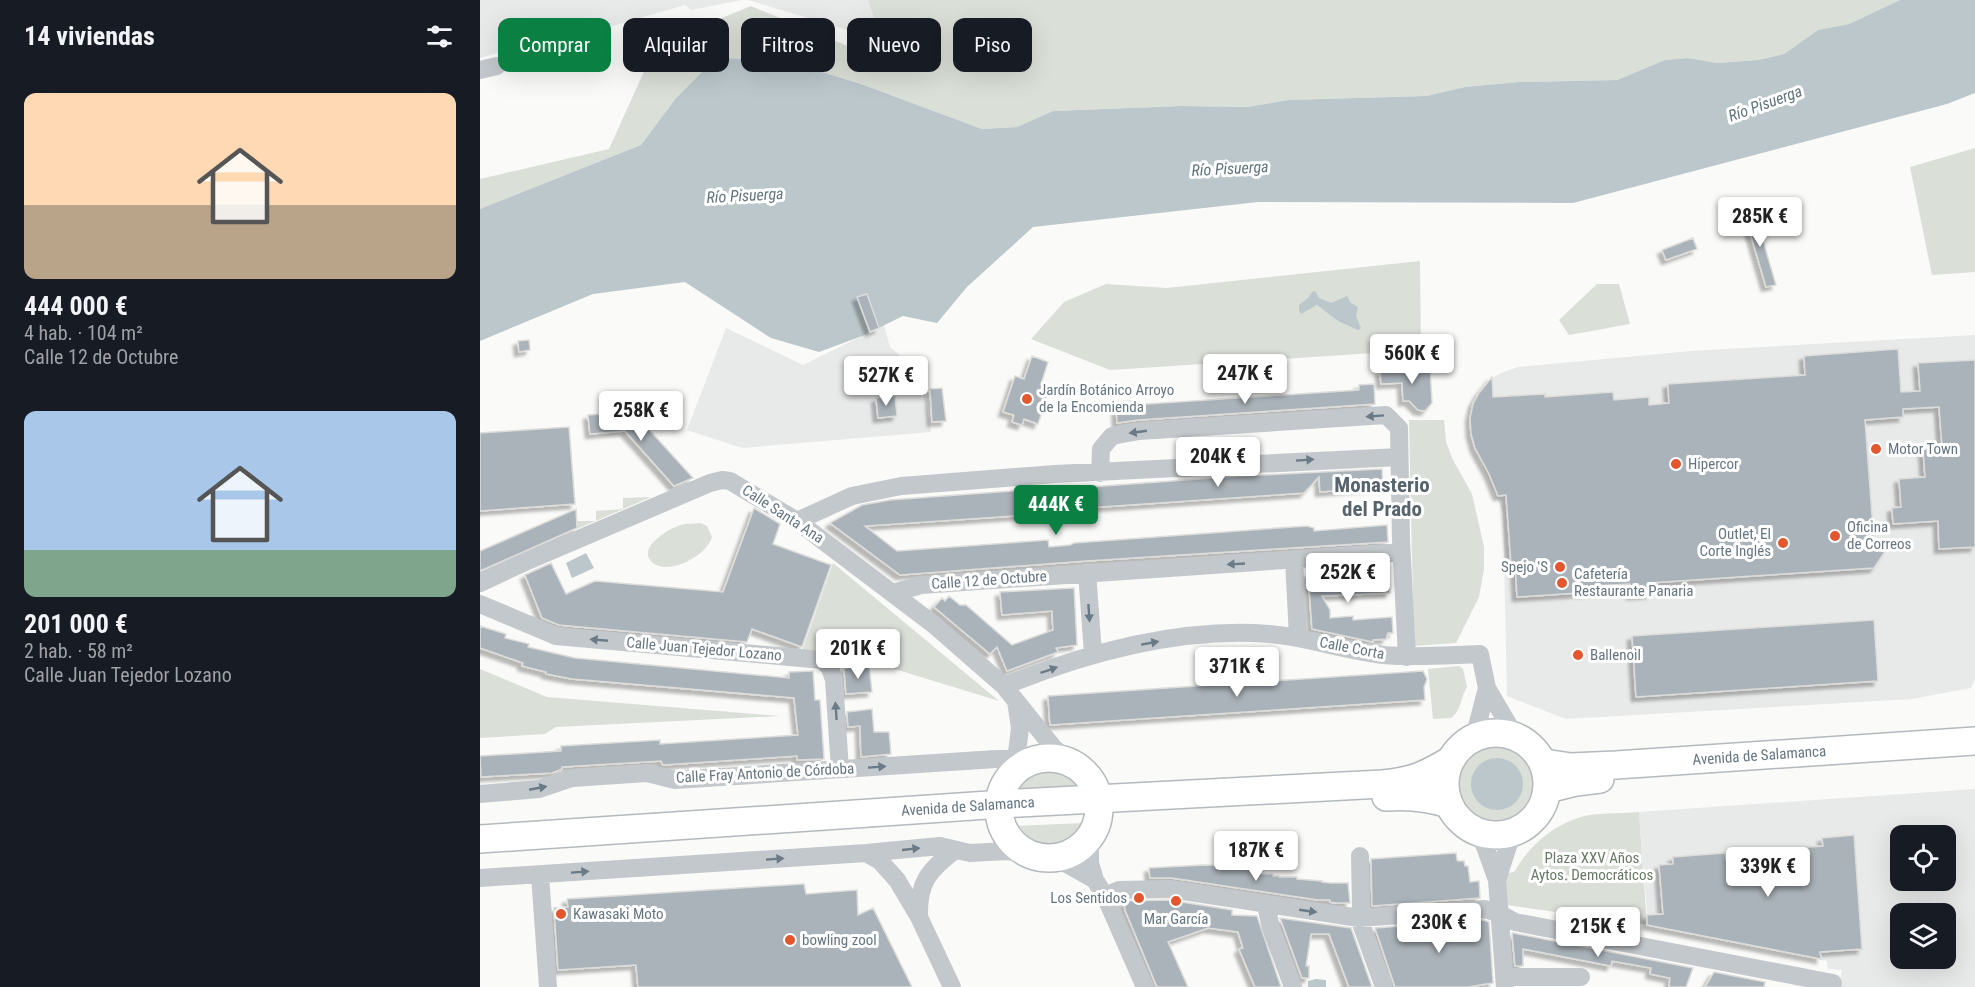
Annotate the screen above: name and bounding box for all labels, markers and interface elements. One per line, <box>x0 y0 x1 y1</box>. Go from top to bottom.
chip: Comprar <box>498 18 611 72</box>
chip: Alquilar <box>623 18 729 72</box>
chip: Filtros <box>741 18 835 72</box>
chip: Nuevo <box>847 18 941 72</box>
chip: Piso <box>953 18 1032 72</box>
icon: filters <box>423 20 456 53</box>
text: 14 viviendas <box>24 21 155 51</box>
water label: Río Pisuerga <box>1726 81 1805 126</box>
icon: home <box>186 132 294 240</box>
water label: Río Pisuerga <box>1191 157 1269 180</box>
water label: Río Pisuerga <box>706 184 784 207</box>
pin: 285K € <box>1711 197 1809 248</box>
text: 285K € <box>1732 204 1788 228</box>
text: 444 000 € <box>24 291 128 321</box>
text: 4 hab. · 104 m² <box>24 321 143 345</box>
pin: 560K € <box>1363 334 1461 385</box>
text: 560K € <box>1384 341 1440 365</box>
text: Calle 12 de Octubre <box>24 345 178 369</box>
pin: 247K € <box>1196 354 1294 405</box>
pin: 527K € <box>837 356 935 407</box>
text: 247K € <box>1217 361 1273 385</box>
text: 527K € <box>858 363 914 387</box>
place label: Jardín Botánico Arroyo de la Encomienda <box>1039 381 1174 416</box>
pin: 258K € <box>592 391 690 442</box>
marker: Jardín Botánico Arroyo de la Encomienda <box>1020 392 1034 406</box>
text: 258K € <box>613 398 669 422</box>
one-way arrow <box>1365 411 1384 420</box>
one-way arrow <box>1129 427 1148 436</box>
pin: 204K € <box>1169 437 1267 488</box>
place label: Motor Town <box>1888 440 1958 458</box>
marker: Motor Town <box>1869 442 1883 456</box>
text: 204K € <box>1190 444 1246 468</box>
icon: home <box>186 450 294 558</box>
place label: Hipercor <box>1688 455 1739 473</box>
one-way arrow <box>1296 456 1315 465</box>
marker: Hipercor <box>1669 457 1683 471</box>
district label: Monasterio del Prado <box>1334 473 1430 521</box>
street label: Calle Santa Ana <box>739 481 827 547</box>
pin: 444K € <box>1007 485 1105 536</box>
text: 444K € <box>1028 492 1084 516</box>
place label: Oficina de Correos <box>1847 518 1912 553</box>
place label: Outlet, El Corte Inglés <box>1699 525 1771 560</box>
marker: Oficina de Correos <box>1828 529 1842 543</box>
marker: Outlet, El Corte Inglés <box>1776 536 1790 550</box>
pin: 252K € <box>1299 553 1397 604</box>
place label: Spejo 'S <box>1501 558 1548 576</box>
one-way arrow <box>1226 559 1245 568</box>
text: 252K € <box>1320 560 1376 584</box>
marker: Spejo 'S <box>1553 560 1567 574</box>
place label: Cafetería Restaurante Panaria <box>1574 565 1693 600</box>
street label: Calle 12 de Octubre <box>931 567 1047 593</box>
marker: Cafetería Restaurante Panaria <box>1555 576 1569 590</box>
one-way arrow <box>1084 604 1094 623</box>
text: 201 000 € <box>24 609 128 639</box>
pin: 201K € <box>809 629 907 680</box>
street label: Calle Juan Tejedor Lozano <box>626 633 782 665</box>
street label: Calle Corta <box>1318 633 1386 663</box>
one-way arrow <box>589 635 608 645</box>
text: 201K € <box>830 636 886 660</box>
one-way arrow <box>1141 638 1160 647</box>
text: 2 hab. · 58 m² <box>24 639 133 663</box>
place label: Ballenoil <box>1590 646 1641 664</box>
pin: 371K € <box>1188 647 1286 698</box>
marker: Ballenoil <box>1571 648 1585 662</box>
text: 371K € <box>1209 654 1265 678</box>
text: Calle Juan Tejedor Lozano <box>24 663 232 687</box>
one-way arrow <box>1040 664 1058 674</box>
one-way arrow <box>832 701 841 720</box>
street label: Avenida de Salamanca <box>1692 742 1827 769</box>
street label: Calle Fray Antonio de Córdoba <box>675 759 855 787</box>
one-way arrow <box>867 762 886 771</box>
one-way arrow <box>529 783 548 792</box>
street label: Avenida de Salamanca <box>901 793 1035 820</box>
map controls <box>1890 825 1956 969</box>
button: locate <box>1890 825 1956 891</box>
pin: 187K € <box>1207 831 1305 882</box>
text: 187K € <box>1228 838 1284 862</box>
one-way arrow <box>901 844 920 854</box>
pin: 339K € <box>1719 847 1817 898</box>
park label: Plaza XXV Años Aytos. Democráticos <box>1531 849 1653 884</box>
one-way arrow <box>765 854 784 864</box>
text: 339K € <box>1740 854 1796 878</box>
one-way arrow <box>571 867 590 877</box>
place label: Los Sentidos <box>1050 889 1127 907</box>
marker: Los Sentidos <box>1132 891 1146 905</box>
marker: Mar García <box>1169 894 1183 908</box>
pin: 230K € <box>1390 903 1488 954</box>
button: layers <box>1890 903 1956 969</box>
place label: Kawasaki Moto <box>573 905 664 923</box>
one-way arrow <box>1298 906 1317 915</box>
marker: Kawasaki Moto <box>554 907 568 921</box>
pin: 215K € <box>1549 907 1647 958</box>
place label: Mar García <box>1144 910 1208 928</box>
text: 230K € <box>1411 910 1467 934</box>
text: 215K € <box>1570 914 1626 938</box>
place label: bowling zool <box>802 931 877 949</box>
marker: bowling zool <box>783 933 797 947</box>

